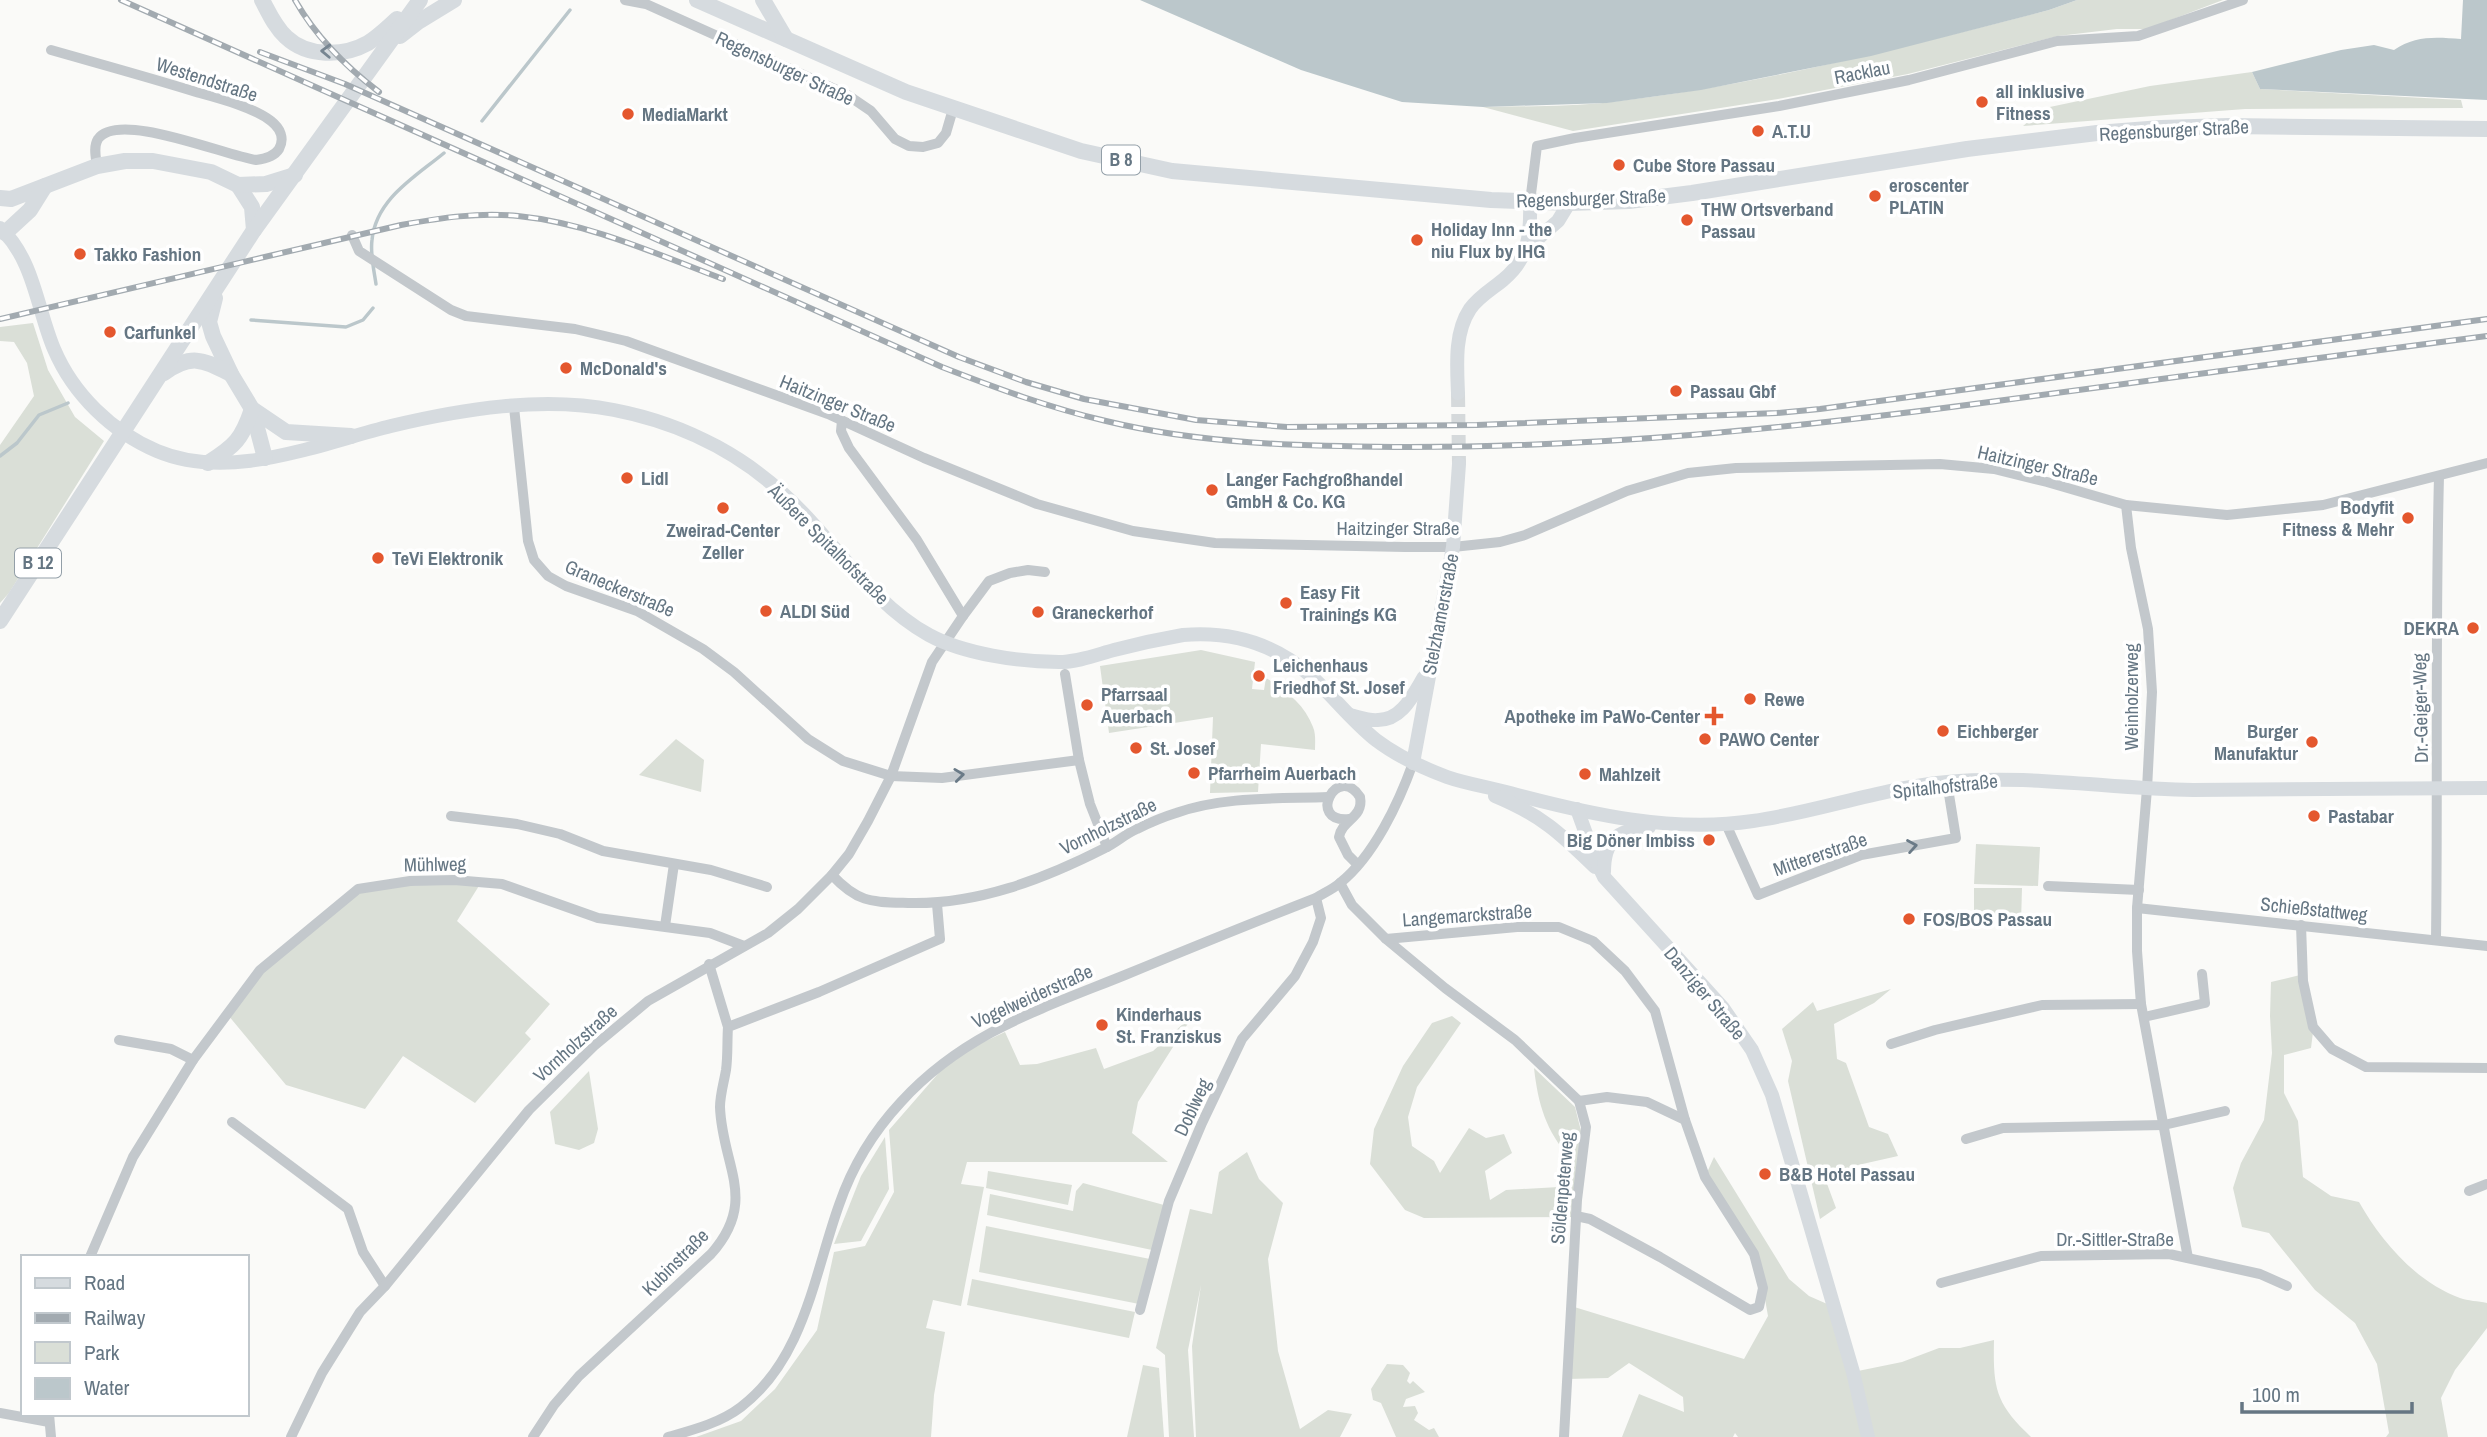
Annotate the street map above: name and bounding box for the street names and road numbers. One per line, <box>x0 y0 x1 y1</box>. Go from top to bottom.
street label: Regensburger Straße <box>712 25 858 111</box>
street label: Westendstraße <box>153 50 261 108</box>
street label: Racklau <box>1832 54 1892 90</box>
street label: Regensburger Straße <box>2099 113 2249 147</box>
road number: B 8 <box>1102 146 1140 174</box>
street label: Regensburger Straße <box>1516 182 1666 214</box>
street label: Haitzinger Straße <box>776 368 900 438</box>
street label: Haitzinger Straße <box>1975 439 2101 491</box>
street label: Äußere Spitalhofstraße <box>762 477 895 610</box>
street label: Haitzinger Straße <box>1337 515 1459 541</box>
road number: B 12 <box>15 548 61 578</box>
street label: Stelzhamerstraße <box>1416 551 1464 677</box>
street label: Graneckerstraße <box>561 553 679 623</box>
street label: Weinholzerweg <box>2118 643 2144 751</box>
street label: Dr.-Geiger-Weg <box>2406 653 2434 763</box>
street label: Spitalhofstraße <box>1891 768 1999 804</box>
street label: Vornholzstraße <box>1055 791 1161 861</box>
street label: Mittererstraße <box>1770 826 1870 882</box>
street label: Mühlweg <box>404 850 467 878</box>
street label: Schießstattweg <box>2259 890 2369 928</box>
street label: Langemarckstraße <box>1401 898 1533 932</box>
street label: Danziger Straße <box>1658 941 1752 1045</box>
street label: Vogelweiderstraße <box>967 958 1097 1034</box>
street label: Vornholzstraße <box>527 998 623 1088</box>
street label: Doblweg <box>1167 1074 1217 1140</box>
street label: Söldenpeterweg <box>1544 1130 1580 1245</box>
street label: Kubinstraße <box>636 1223 714 1301</box>
street label: Dr.-Sittler-Straße <box>2056 1226 2174 1252</box>

